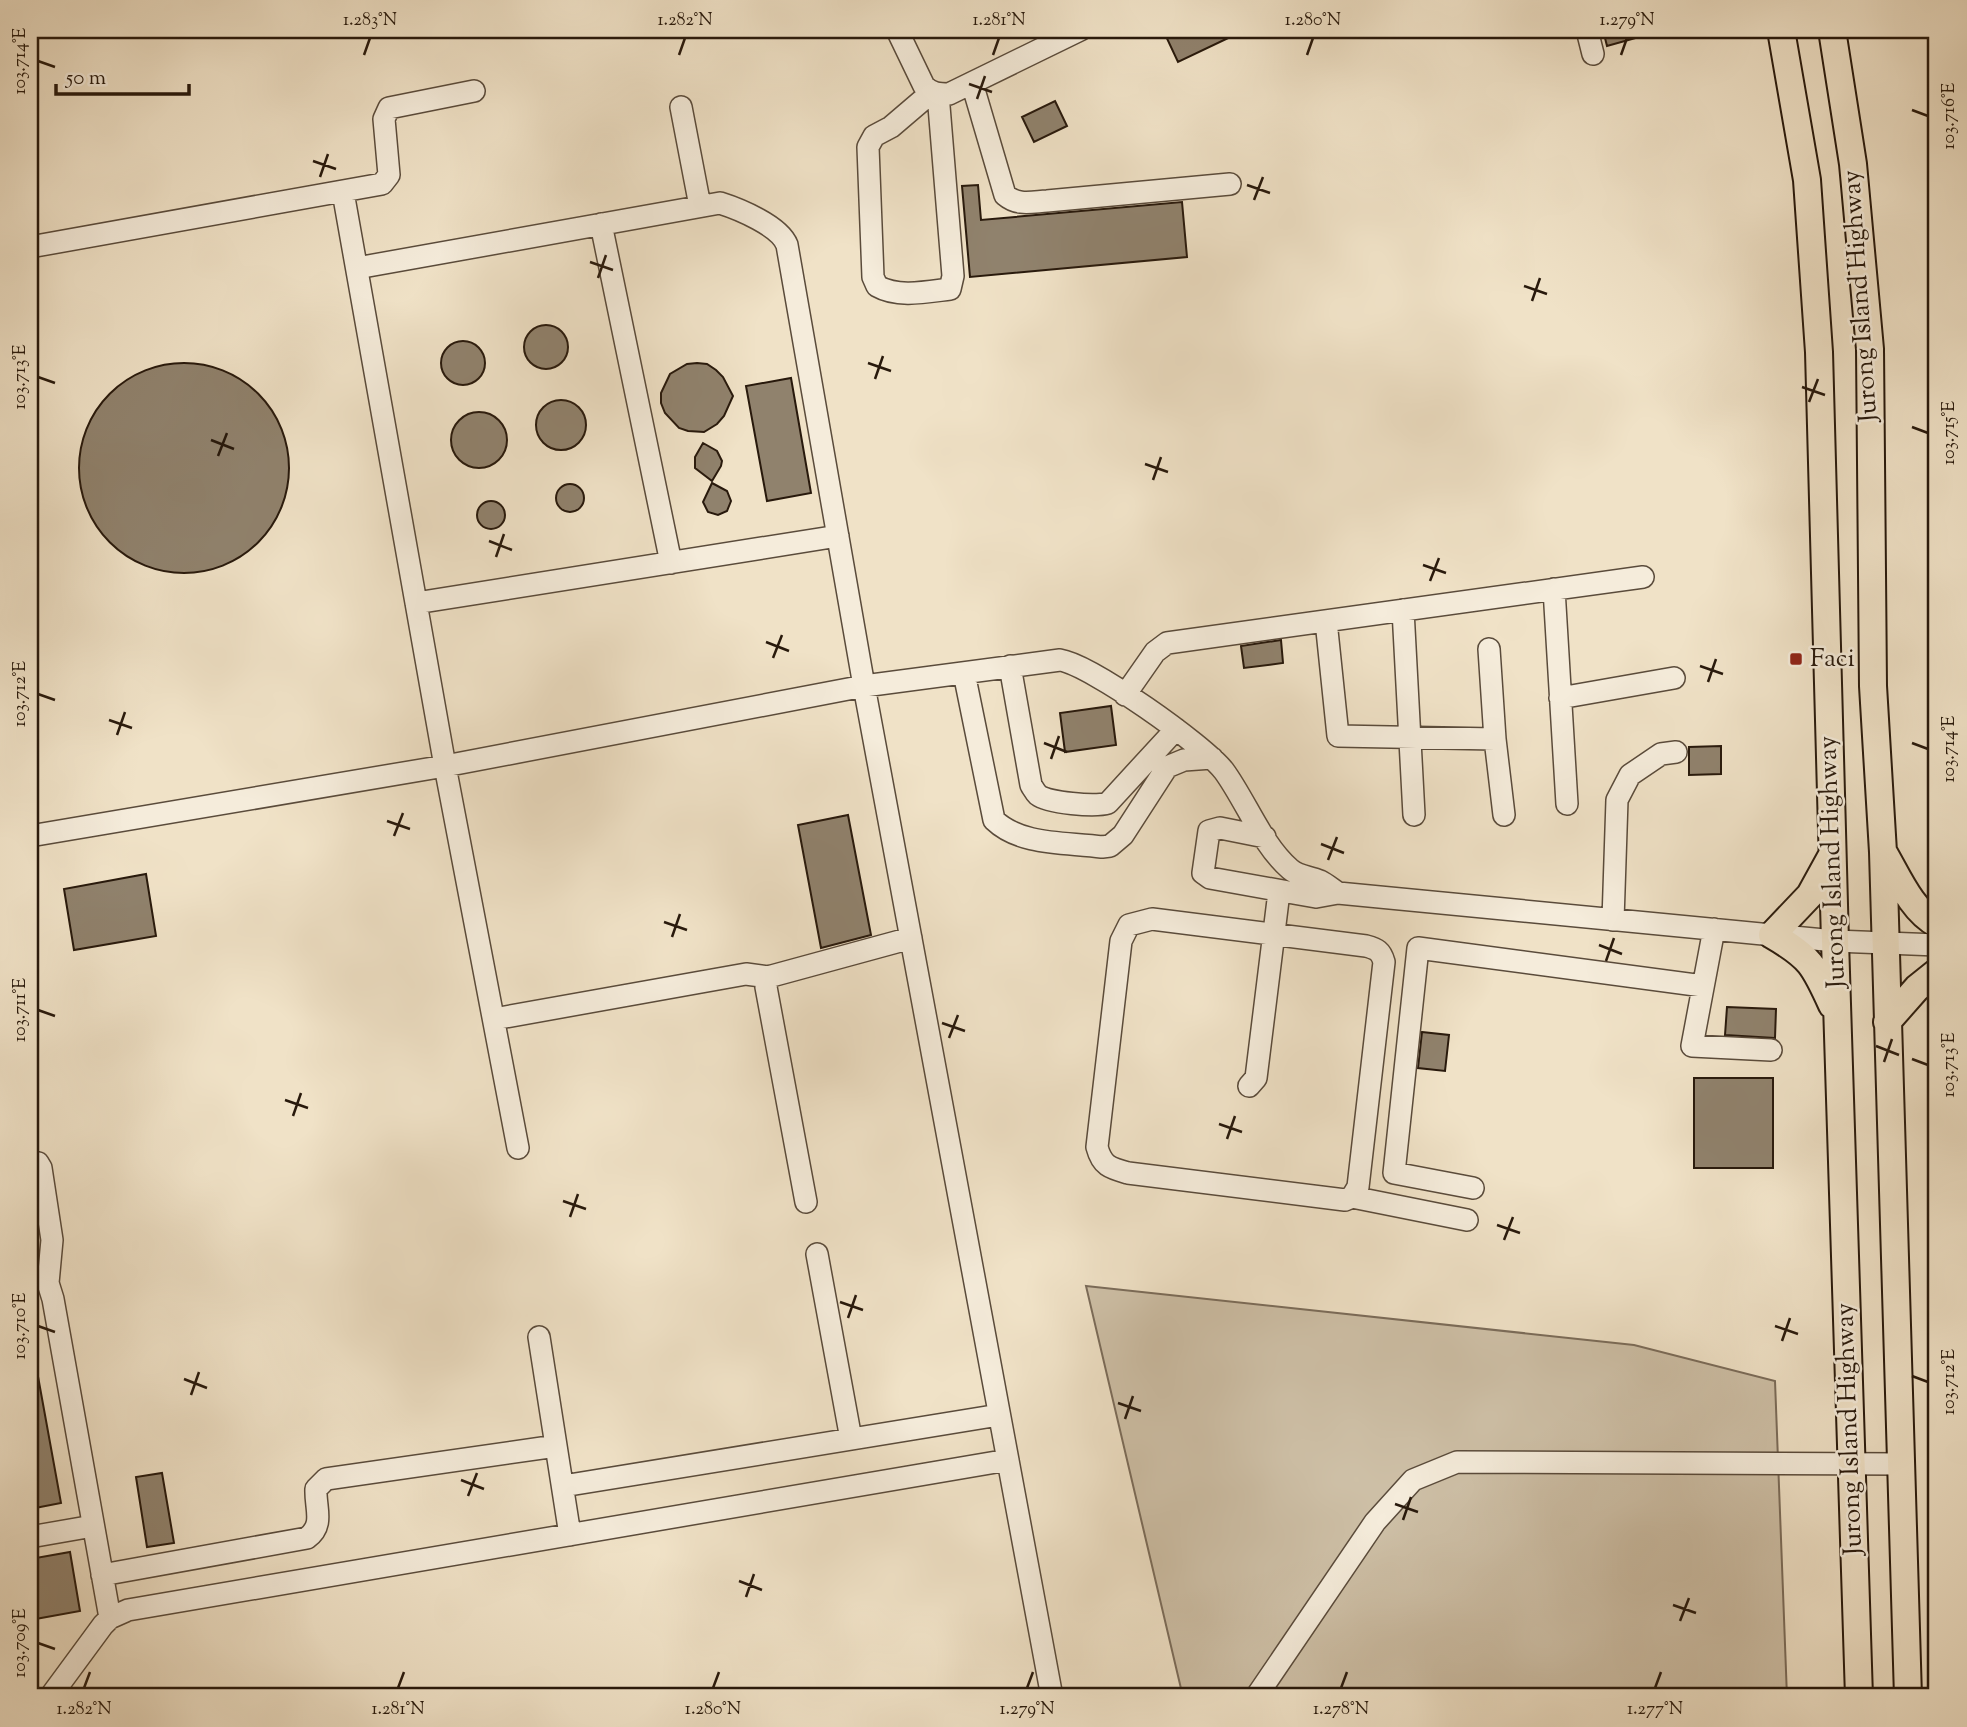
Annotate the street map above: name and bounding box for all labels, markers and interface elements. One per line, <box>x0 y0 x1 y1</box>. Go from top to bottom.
text: 1.283°N <box>343 8 397 34</box>
text: 1.282°N <box>658 8 713 34</box>
text: 1.281°N <box>972 8 1026 34</box>
text: 1.280°N <box>1285 8 1341 34</box>
text: 1.279°N <box>1599 8 1655 34</box>
text: 103.714°E <box>8 27 34 94</box>
scale bar <box>56 52 189 96</box>
text: 50 m <box>65 64 106 94</box>
text: 103.716°E <box>1937 82 1963 149</box>
street label: Jurong Island Highway <box>1834 169 1888 425</box>
text: 103.713°E <box>8 344 34 410</box>
text: 103.715°E <box>1937 401 1963 465</box>
place label: Faci <box>1810 641 1855 678</box>
marker: Faci <box>1788 651 1804 667</box>
text: 103.712°E <box>8 661 34 727</box>
text: 103.714°E <box>1937 715 1963 782</box>
street label: Jurong Island Highway <box>1810 735 1856 991</box>
text: 103.711°E <box>8 978 34 1042</box>
text: 103.713°E <box>1937 1032 1963 1098</box>
text: 103.710°E <box>8 1292 34 1359</box>
street label: Jurong Island Highway <box>1827 1302 1873 1558</box>
text: 103.712°E <box>1937 1349 1963 1415</box>
text: 103.709°E <box>8 1608 34 1678</box>
text: 1.282°N <box>57 1697 112 1723</box>
text: 1.281°N <box>371 1697 425 1723</box>
text: 1.280°N <box>685 1697 741 1723</box>
text: 1.279°N <box>999 1697 1055 1723</box>
text: 1.278°N <box>1313 1697 1369 1723</box>
text: 1.277°N <box>1627 1697 1683 1723</box>

